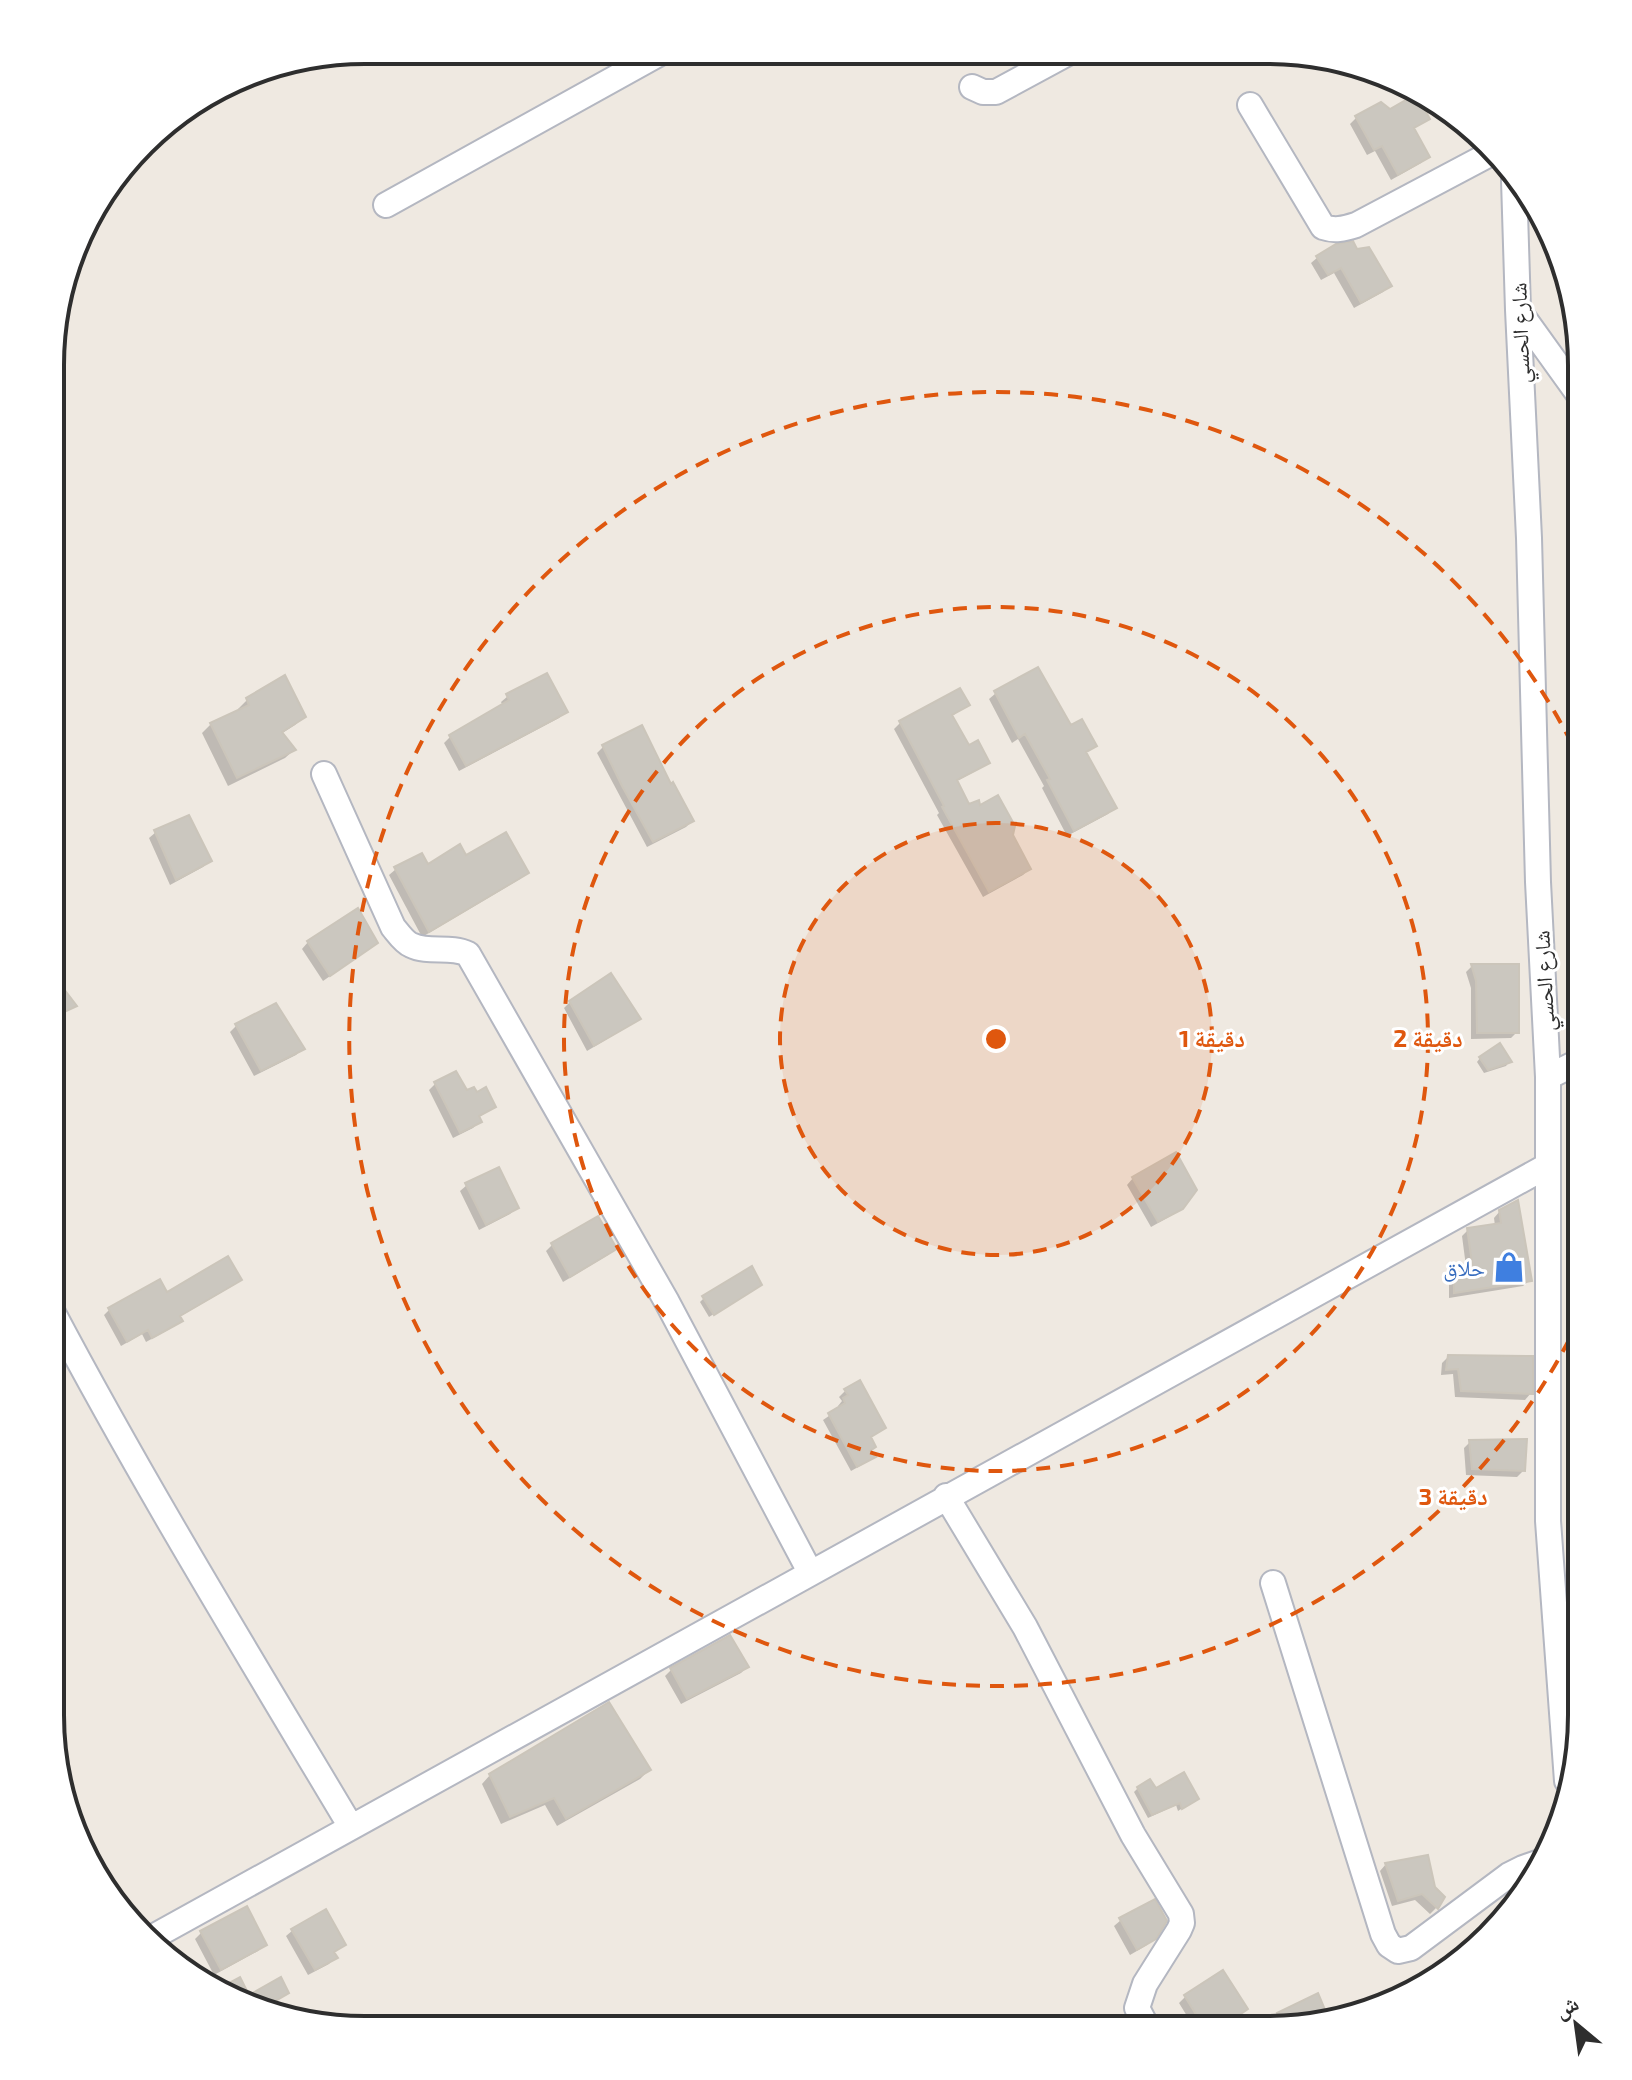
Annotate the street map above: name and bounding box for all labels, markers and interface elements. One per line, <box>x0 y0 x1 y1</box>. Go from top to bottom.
street label: شارع الحسي <box>1504 282 1539 384</box>
street label: شارع الحسي <box>1527 930 1564 1032</box>
text: 1 دقيقة <box>1179 1023 1245 1053</box>
text: 2 دقيقة <box>1393 1023 1463 1053</box>
centre of rings <box>982 1025 1010 1053</box>
shop icon: حلاق <box>1492 1250 1526 1284</box>
place label: حلاق <box>1443 1254 1485 1282</box>
text: 3 دقيقة <box>1418 1481 1488 1511</box>
north arrow <box>1536 1984 1616 2064</box>
text: ش <box>1549 1989 1583 2024</box>

